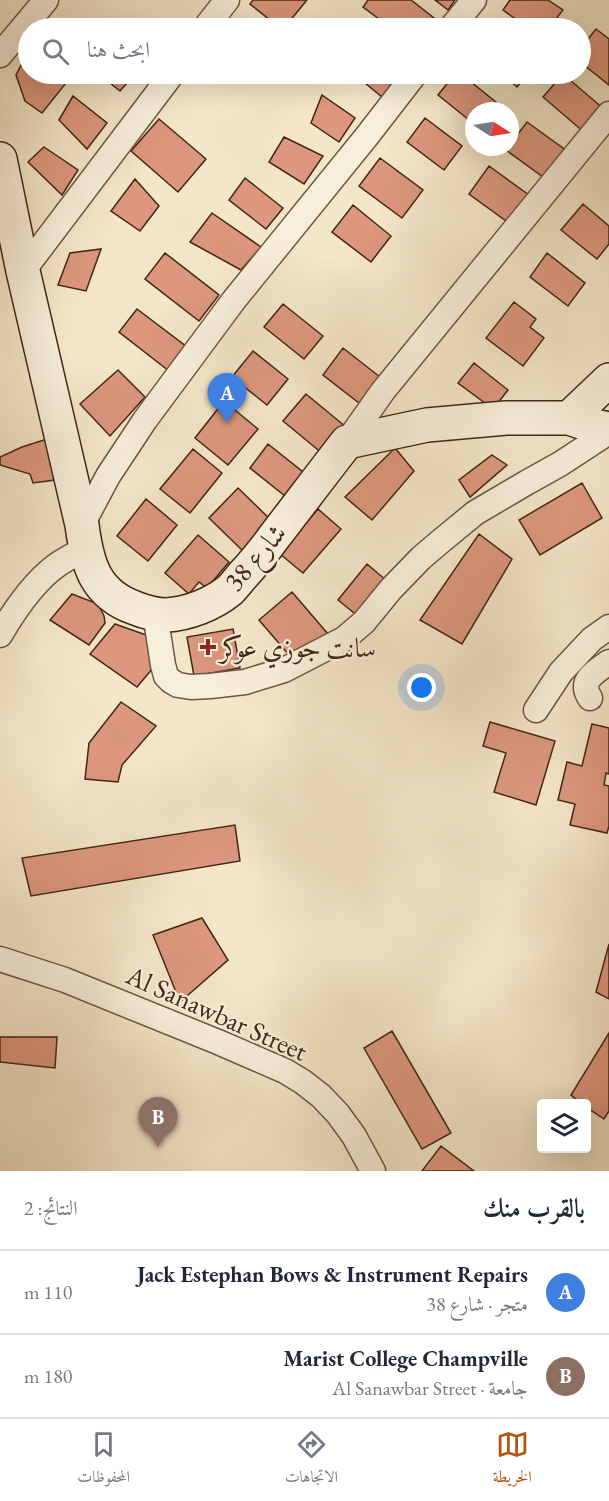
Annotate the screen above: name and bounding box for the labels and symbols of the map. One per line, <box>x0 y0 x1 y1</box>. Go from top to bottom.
north arrow <box>465 102 519 156</box>
pin: A <box>208 374 246 423</box>
street label: شارع 38 <box>216 516 298 601</box>
place label: سانت جوزي عوكر <box>217 630 376 669</box>
marker: سانت جوزي عوكر <box>201 640 215 654</box>
your location <box>407 673 436 702</box>
street label: Al Sanawbar Street <box>120 957 314 1069</box>
pin: B <box>138 1098 178 1147</box>

